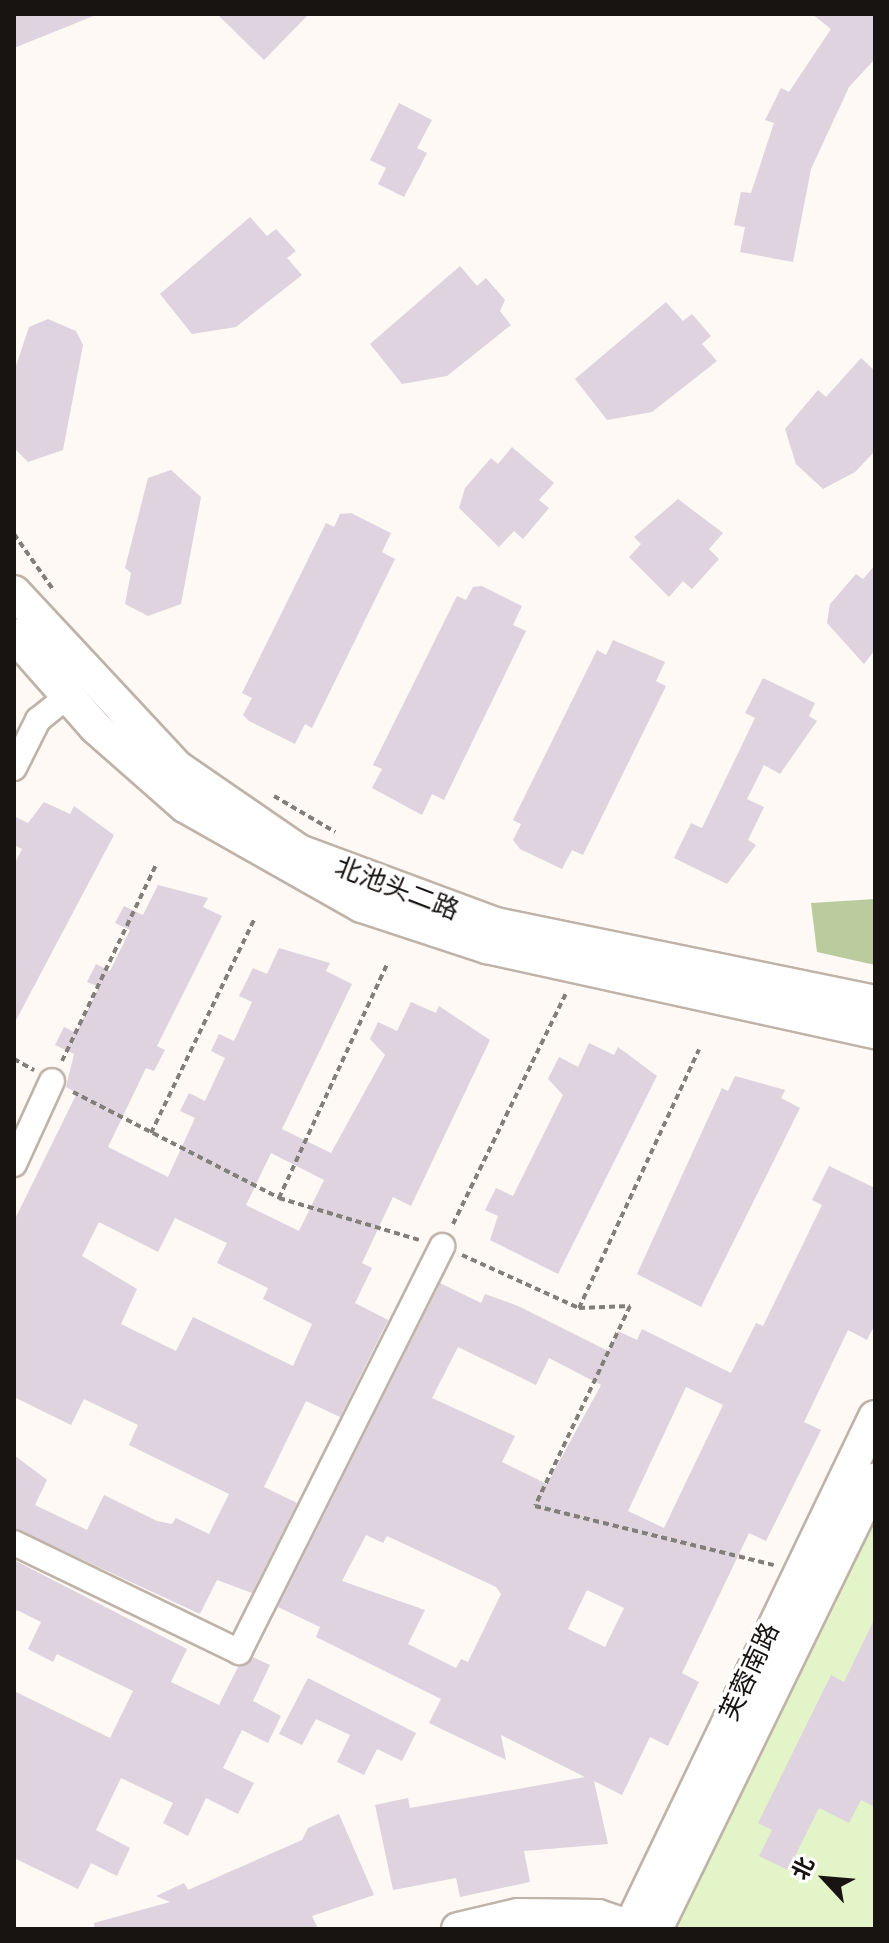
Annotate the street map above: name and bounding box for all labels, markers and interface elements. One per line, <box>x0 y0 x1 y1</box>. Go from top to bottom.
street label: 北池头二路 <box>331 851 463 927</box>
street label: 芙蓉南路 <box>714 1618 786 1726</box>
north arrow <box>785 1839 865 1919</box>
text: 北 <box>786 1852 820 1884</box>

